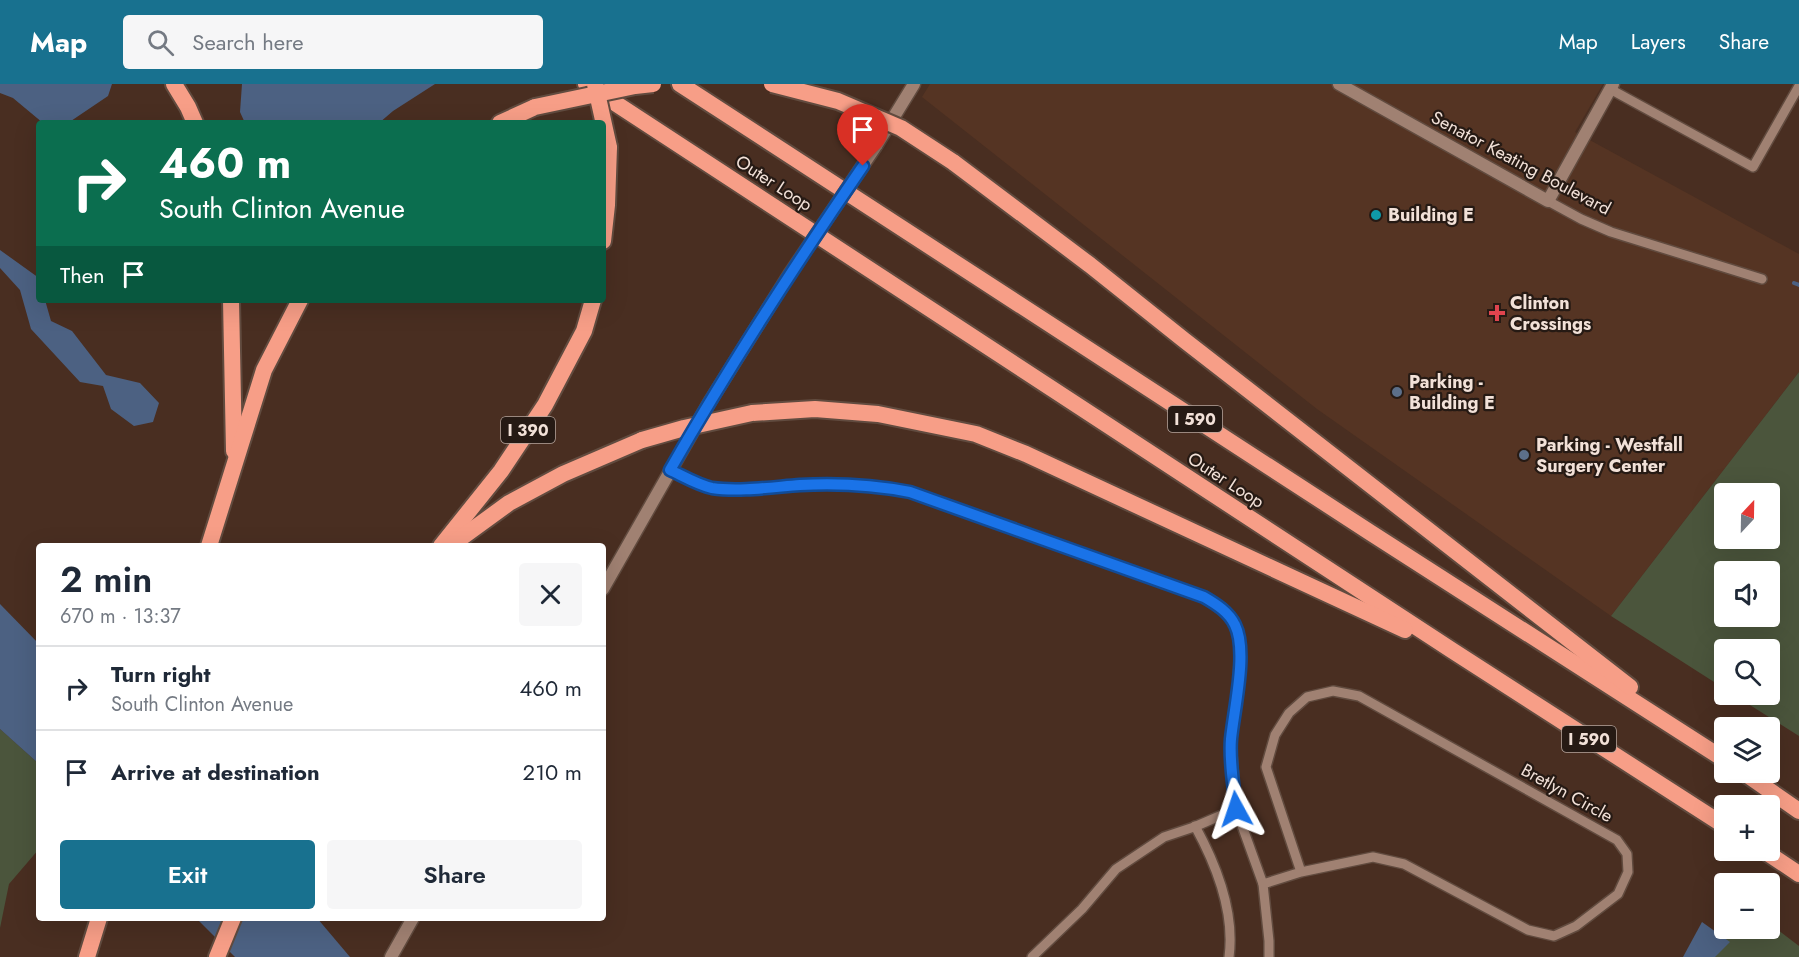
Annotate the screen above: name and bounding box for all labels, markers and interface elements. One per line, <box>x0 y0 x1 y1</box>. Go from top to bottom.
search box <box>123 15 543 69</box>
text: Map <box>30 22 87 63</box>
icon: search <box>144 26 177 59</box>
text: Search here <box>192 26 304 58</box>
text: Map <box>1559 27 1598 57</box>
text: Layers <box>1631 27 1686 57</box>
text: Share <box>1719 27 1769 57</box>
pin <box>837 104 888 166</box>
street label: Senator Keating Boulevard <box>1427 105 1615 221</box>
icon: arrive <box>846 113 879 146</box>
text: 460 m <box>159 133 291 194</box>
icon: right <box>60 144 138 222</box>
street label: Outer Loop <box>730 148 818 218</box>
text: South Clinton Avenue <box>159 189 405 228</box>
place label: Building E <box>1388 202 1474 228</box>
marker: Building E <box>1369 208 1383 222</box>
icon: arrive <box>117 258 150 291</box>
text: Then <box>60 259 105 291</box>
place label: Clinton Crossings <box>1510 290 1591 337</box>
marker: Clinton Crossings <box>1488 304 1506 322</box>
place label: Parking - Building E <box>1409 369 1495 416</box>
marker: Parking - Building E <box>1390 385 1404 399</box>
road number: I 590 <box>1168 406 1222 432</box>
road number: I 390 <box>501 417 555 443</box>
place label: Parking - Westfall Surgery Center <box>1536 432 1683 479</box>
street label: Outer Loop <box>1182 445 1270 515</box>
marker: Parking - Westfall Surgery Center <box>1517 448 1531 462</box>
north arrow <box>1714 483 1780 549</box>
map controls <box>1714 483 1780 939</box>
text: 2 min <box>60 553 152 605</box>
button: sound <box>1714 561 1780 627</box>
button: close <box>519 563 582 626</box>
text: 670 m · 13:37 <box>60 602 181 631</box>
button: search <box>1714 639 1780 705</box>
text: Turn right <box>111 658 211 690</box>
icon: right <box>60 672 93 705</box>
text: 460 m <box>520 672 582 704</box>
text: South Clinton Avenue <box>111 690 293 719</box>
button: layers <box>1714 717 1780 783</box>
road number: I 590 <box>1562 726 1616 752</box>
icon: arrive <box>60 756 93 789</box>
text: Arrive at destination <box>111 756 320 788</box>
text: 210 m <box>523 756 582 788</box>
street label: Bretlyn Circle <box>1516 757 1618 829</box>
position arrow <box>1204 777 1268 841</box>
button: + <box>1714 795 1780 861</box>
button: Exit <box>60 840 315 909</box>
button: Share <box>327 840 582 909</box>
button: − <box>1714 873 1780 939</box>

